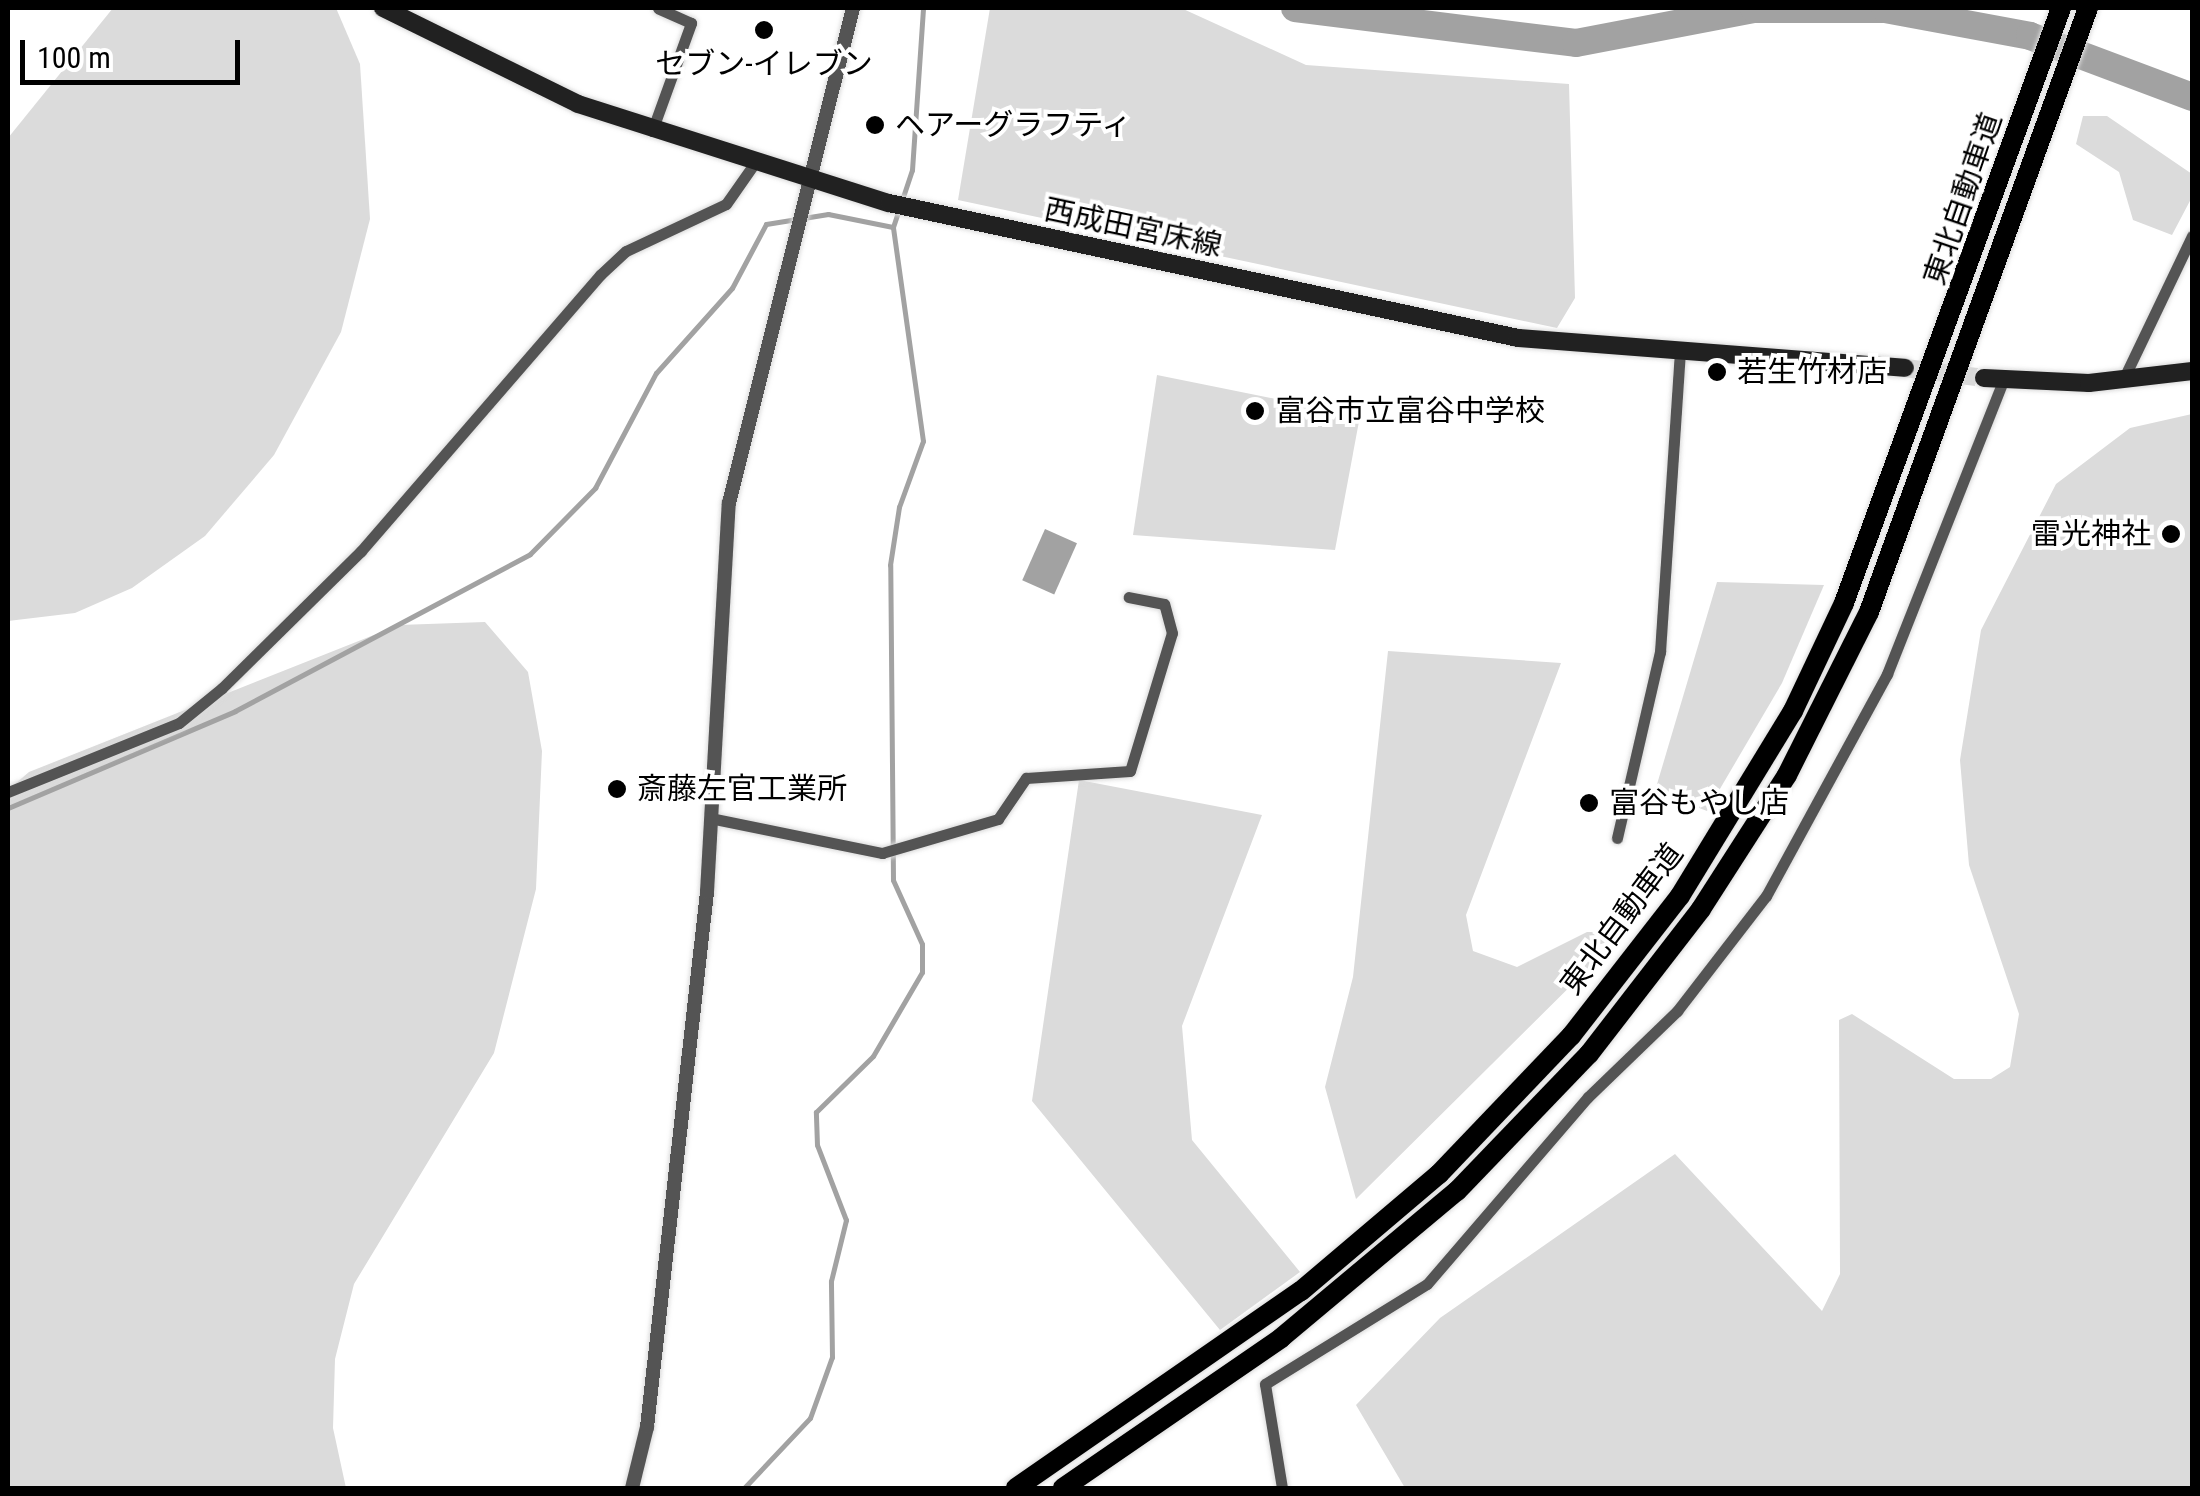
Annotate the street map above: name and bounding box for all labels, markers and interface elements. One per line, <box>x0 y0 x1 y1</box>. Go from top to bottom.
marker: セブン-イレブン <box>753 19 775 41</box>
scale bar <box>25 20 245 82</box>
text: 100 m <box>37 40 111 75</box>
place label: セブン-イレブン <box>655 46 873 82</box>
place label: ヘアーグラフティ <box>895 107 1133 143</box>
street label: 東北自動車道 <box>1917 108 2009 290</box>
marker: ヘアーグラフティ <box>864 114 886 136</box>
street label: 西成田宮床線 <box>1041 192 1225 264</box>
place label: 若生竹材店 <box>1737 354 1887 390</box>
marker: 若生竹材店 <box>1706 361 1728 383</box>
place label: 富谷市立富谷中学校 <box>1275 393 1545 429</box>
marker: 富谷市立富谷中学校 <box>1244 400 1266 422</box>
place label: 雷光神社 <box>2031 516 2151 552</box>
marker: 雷光神社 <box>2160 523 2182 545</box>
place label: 斎藤左官工業所 <box>637 771 847 807</box>
marker: 斎藤左官工業所 <box>606 778 628 800</box>
place label: 富谷もやし店 <box>1609 785 1789 821</box>
marker: 富谷もやし店 <box>1578 792 1600 814</box>
street label: 東北自動車道 <box>1553 836 1691 1002</box>

